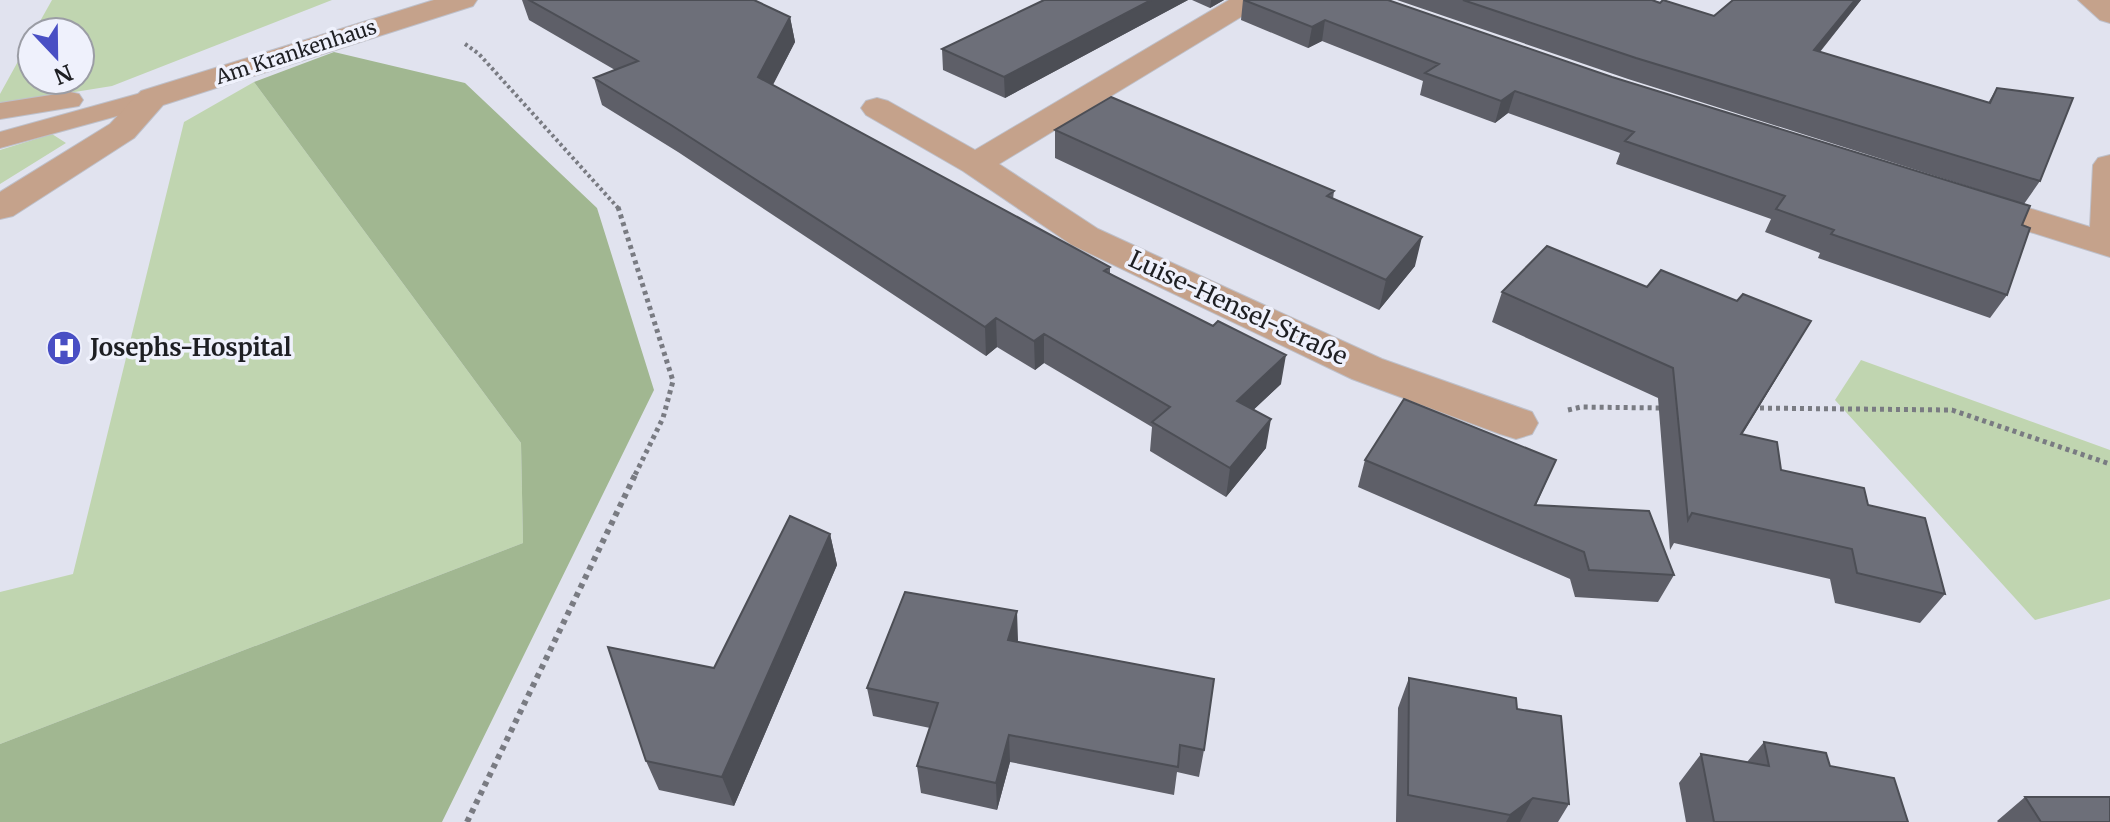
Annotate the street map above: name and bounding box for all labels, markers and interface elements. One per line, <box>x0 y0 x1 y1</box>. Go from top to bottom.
street label: Am Krankenhaus <box>211 14 379 90</box>
north arrow <box>16 16 96 96</box>
text: N <box>50 58 77 91</box>
street label: Luise-Hensel-Straße <box>1124 243 1352 372</box>
hospital icon: Josephs-Hospital <box>45 329 83 367</box>
place label: Josephs-Hospital <box>89 332 292 363</box>

